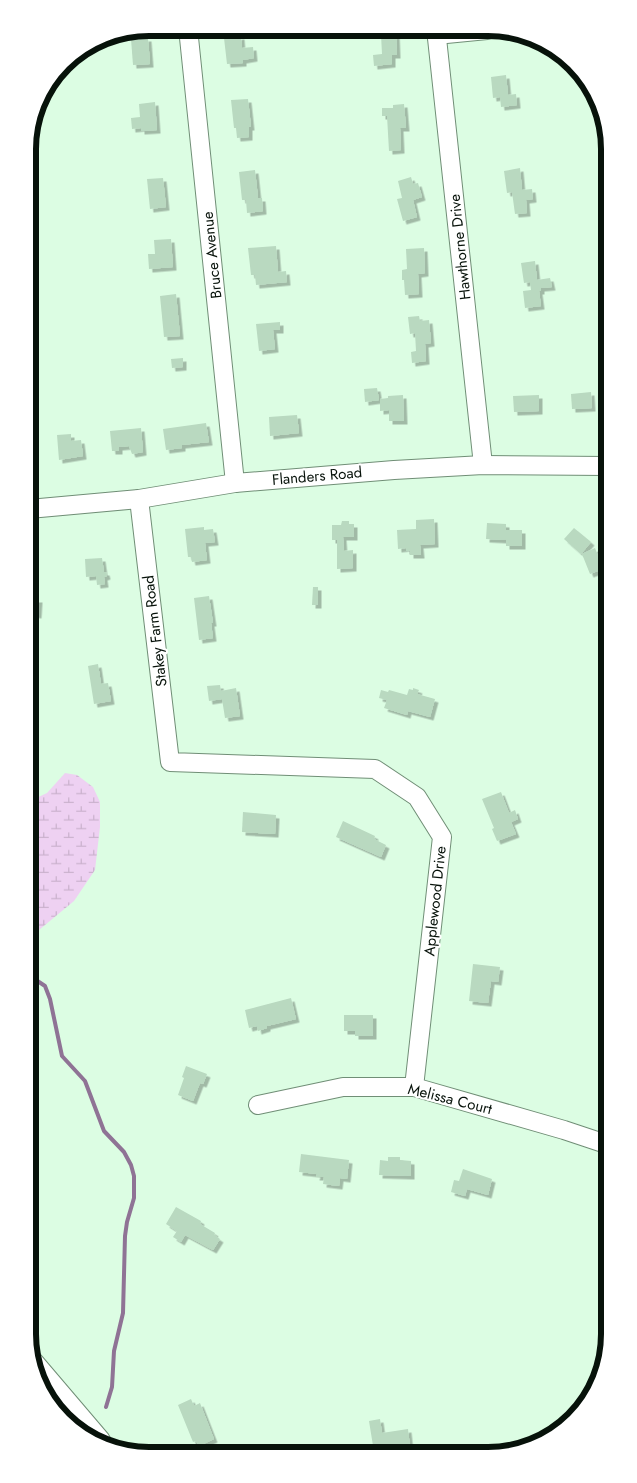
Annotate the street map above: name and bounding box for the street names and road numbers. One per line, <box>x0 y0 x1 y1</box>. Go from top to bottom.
street label: Hawthorne Drive <box>443 193 476 301</box>
street label: Bruce Avenue <box>196 210 228 300</box>
street label: Flanders Road <box>271 461 363 491</box>
street label: Stakey Farm Road <box>137 574 173 688</box>
street label: Applewood Drive <box>418 845 452 957</box>
street label: Melissa Court <box>406 1078 495 1120</box>

